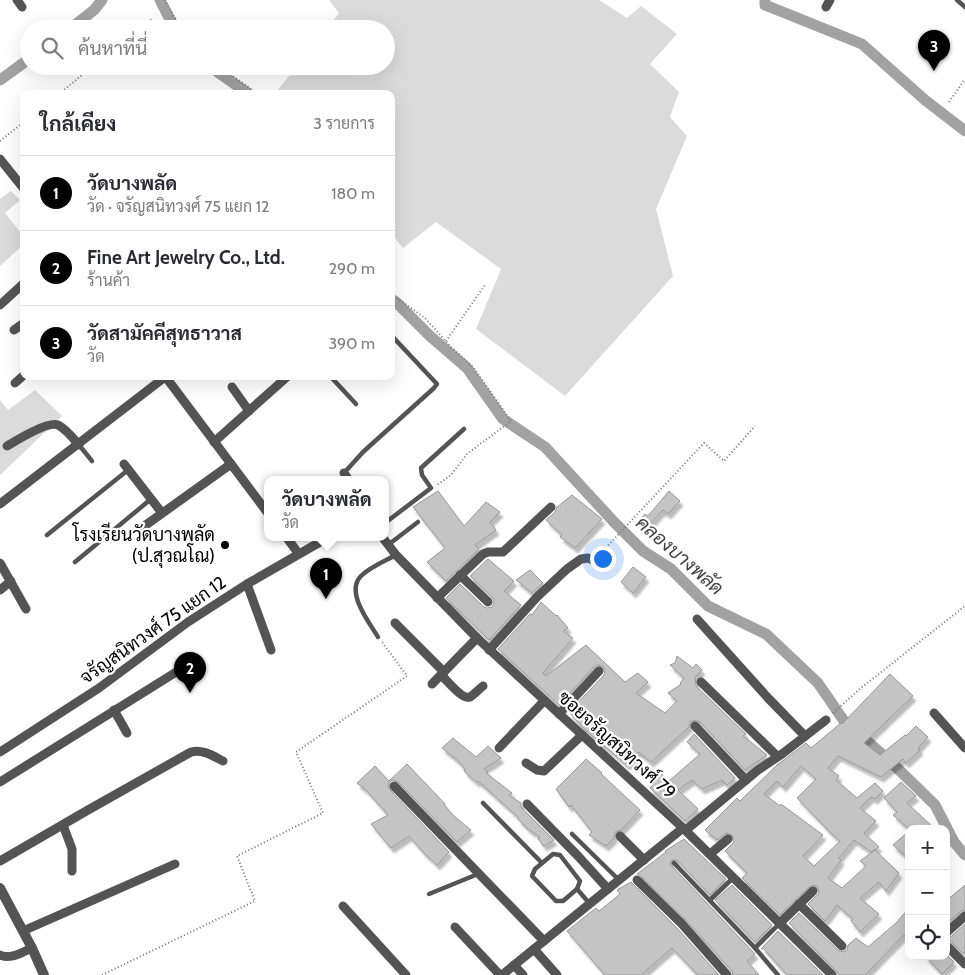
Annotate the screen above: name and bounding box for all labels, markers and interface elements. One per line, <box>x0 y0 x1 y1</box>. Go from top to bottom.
search box <box>20 20 395 75</box>
pin: 3 <box>918 30 950 71</box>
icon: search <box>38 34 66 62</box>
text: ค้นหาที่นี่ <box>78 37 147 60</box>
text: ใกล้เคียง <box>40 111 116 136</box>
text: 3 รายการ <box>313 114 375 133</box>
text: วัดบางพลัด <box>87 172 177 195</box>
text: 1 <box>53 184 59 203</box>
text: 180 m <box>331 184 375 203</box>
text: วัด · จรัญสนิทวงศ์ 75 แยก 12 <box>87 197 269 216</box>
text: Fine Art Jewelry Co., Ltd. <box>87 246 285 269</box>
text: 2 <box>52 259 60 278</box>
text: 290 m <box>329 259 375 278</box>
text: ร้านค้า <box>87 271 130 290</box>
text: วัดสามัคคีสุทธาวาส <box>87 322 242 345</box>
text: 3 <box>52 334 60 353</box>
text: 390 m <box>328 334 375 353</box>
text: วัด <box>87 347 105 366</box>
popup <box>264 476 389 541</box>
text: วัดบางพลัด <box>281 488 372 511</box>
water label: คลองบางพลัด <box>631 511 728 600</box>
text: วัด <box>281 513 299 532</box>
place label: โรงเรียนวัดบางพลัด (ป.สุวณโณ) <box>72 522 215 568</box>
marker: โรงเรียนวัดบางพลัด (ป.สุวณโณ) <box>219 539 231 551</box>
your location <box>590 546 616 572</box>
pin: 1 <box>310 558 342 599</box>
street label: จรัญสนิทวงศ์ 75 แยก 12 <box>76 572 230 688</box>
pin: 2 <box>174 652 206 693</box>
street label: ซอยจรัญสนิทวงศ์ 79 <box>554 685 682 804</box>
map controls <box>905 825 950 960</box>
button: + <box>905 825 950 870</box>
button: − <box>905 870 950 915</box>
button: locate <box>905 915 950 960</box>

